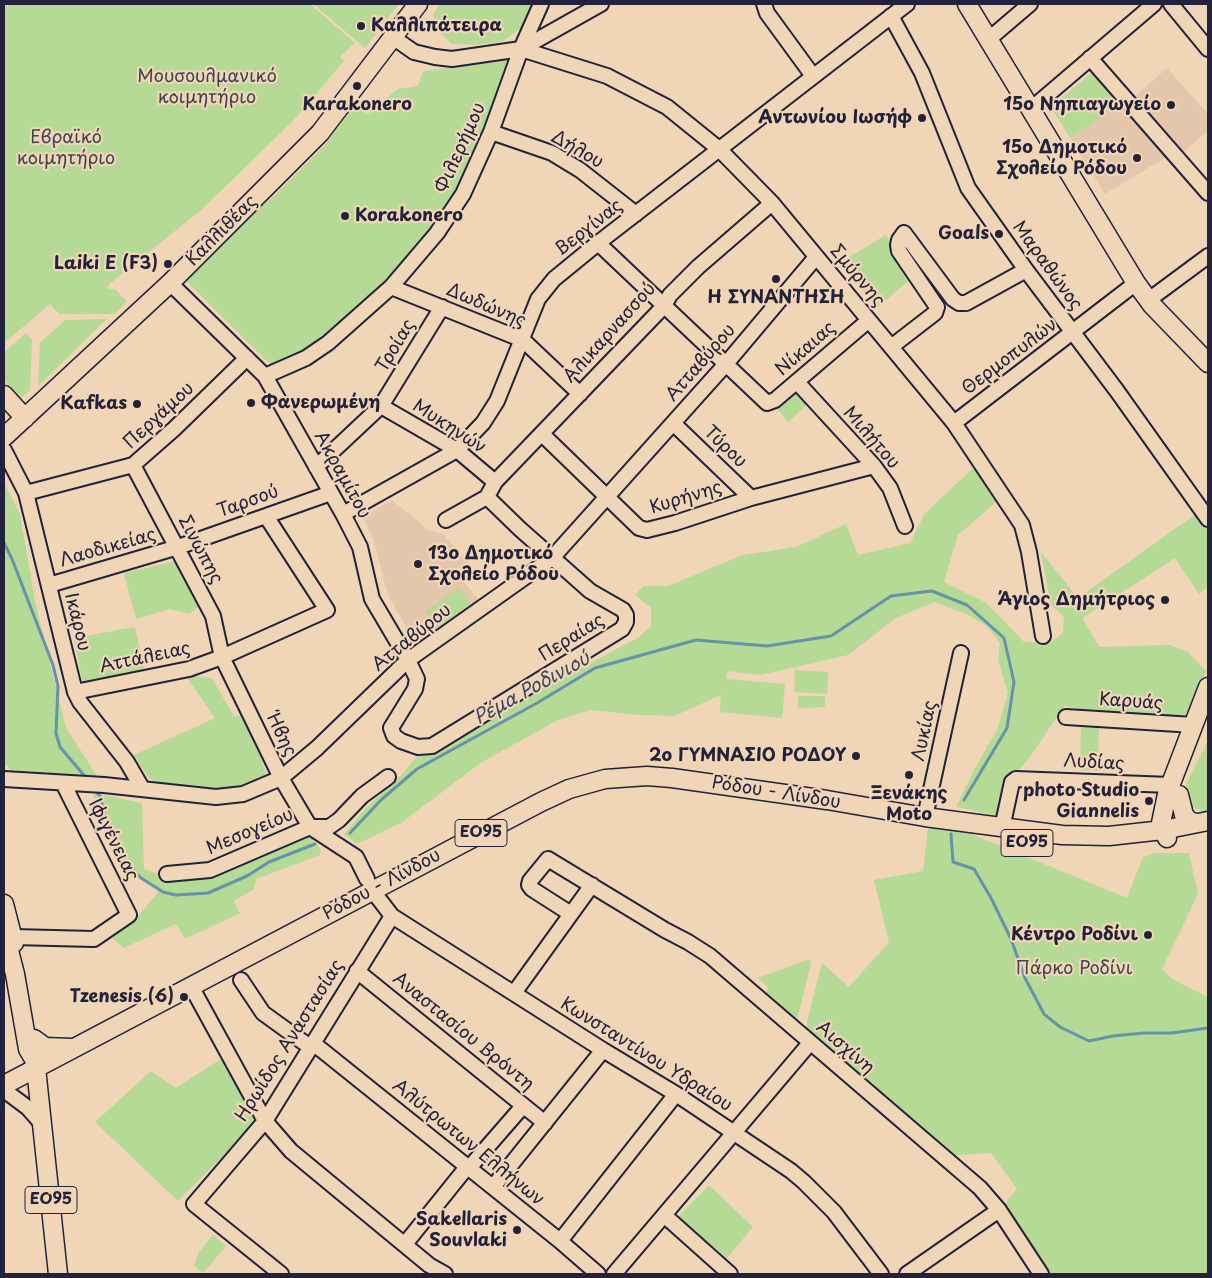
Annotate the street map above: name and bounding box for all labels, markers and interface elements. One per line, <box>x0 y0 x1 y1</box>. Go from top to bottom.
place label: Καλλιπάτειρα <box>371 15 502 37</box>
marker: Καλλιπάτειρα <box>355 20 367 32</box>
park label: Μουσουλμανικό κοιμητήριο <box>137 66 277 108</box>
marker: Karakonero <box>351 80 363 92</box>
place label: Karakonero <box>302 94 412 116</box>
place label: 15ο Νηπιαγωγείο <box>1003 94 1161 116</box>
street label: Φιλερήμου <box>431 99 491 197</box>
marker: 15ο Νηπιαγωγείο <box>1165 99 1177 111</box>
place label: Αντωνίου Ιωσήφ <box>758 107 912 129</box>
marker: Αντωνίου Ιωσήφ <box>916 112 928 124</box>
street label: Δήλου <box>547 126 607 174</box>
park label: Εβραϊκό κοιμητήριο <box>17 127 115 170</box>
place label: 15ο Δημοτικό Σχολείο Ρόδου <box>996 137 1127 180</box>
marker: 15ο Δημοτικό Σχολείο Ρόδου <box>1131 152 1143 164</box>
street label: Καλλιθέας <box>182 191 262 271</box>
street label: Βεργίνας <box>551 195 627 261</box>
place label: Korakonero <box>355 205 463 227</box>
marker: Korakonero <box>339 210 351 222</box>
street label: Μαραθώνος <box>1007 217 1087 315</box>
place label: Goals <box>938 223 989 245</box>
marker: Goals <box>993 228 1005 240</box>
street label: Σμύρνης <box>825 241 889 311</box>
place label: Laiki E (F3) <box>54 253 158 275</box>
marker: Laiki E (F3) <box>162 258 174 270</box>
marker: Η ΣΥΝΑΝΤΗΣΗ <box>770 273 782 285</box>
street label: Αλικαρνασσού <box>559 278 661 388</box>
street label: Δωδώνης <box>443 280 529 332</box>
place label: Η ΣΥΝΑΝΤΗΣΗ <box>708 287 844 309</box>
street label: Θερμοπυλών <box>958 314 1062 400</box>
street label: Τροίας <box>372 316 420 376</box>
street label: Νίκαιας <box>772 317 840 381</box>
street label: Ατταβύρου <box>662 320 740 406</box>
street label: Περγάμου <box>119 378 199 454</box>
place label: Φανερωμένη <box>261 392 380 414</box>
place label: Kafkas <box>60 393 127 415</box>
street label: Μυκηνών <box>408 395 490 459</box>
marker: Φανερωμένη <box>245 397 257 409</box>
marker: Kafkas <box>131 398 143 410</box>
street label: Μιλήτου <box>838 402 904 474</box>
street label: Τύρου <box>699 421 751 473</box>
street label: Ακραμίτου <box>309 428 375 522</box>
street label: Κυρήνης <box>647 477 725 519</box>
street label: Ταρσού <box>214 481 282 523</box>
street label: Σινώπης <box>173 512 227 588</box>
street label: Λαοδικείας <box>58 524 158 572</box>
place label: 13ο Δημοτικό Σχολείο Ρόδου <box>428 543 559 586</box>
marker: 13ο Δημοτικό Σχολείο Ρόδου <box>412 558 424 570</box>
place label: Άγιος Δημήτριος <box>998 589 1155 611</box>
street label: Ικάρου <box>59 591 95 653</box>
marker: Άγιος Δημήτριος <box>1159 594 1171 606</box>
street label: Ατταβύρου <box>368 600 456 676</box>
street label: Περαίας <box>535 610 609 666</box>
street label: Αττάλειας <box>98 638 192 678</box>
water label: Ρέμα Ροδινιού <box>470 648 594 730</box>
street label: Καρυάς <box>1098 689 1164 715</box>
street label: Λυκίας <box>908 699 942 763</box>
street label: Ήβης <box>261 710 301 760</box>
place label: 2ο ΓΥΜΝΑΣΙΟ ΡΟΔΟΥ <box>649 745 846 767</box>
marker: 2ο ΓΥΜΝΑΣΙΟ ΡΟΔΟΥ <box>850 750 862 762</box>
street label: Λυδίας <box>1063 751 1125 775</box>
marker: Ξενάκης Moto <box>903 769 915 781</box>
street label: Ρόδου - Λίνδου <box>710 772 842 814</box>
place label: photo Studio Giannelis <box>1023 780 1139 822</box>
place label: Ξενάκης Moto <box>871 783 947 826</box>
street label: Ιφιγένειας <box>83 795 143 885</box>
marker: photo Studio Giannelis <box>1143 795 1155 807</box>
street label: Μεσογείου <box>203 804 297 860</box>
road number: ΕΟ95 <box>455 820 507 846</box>
road number: ΕΟ95 <box>1001 830 1053 856</box>
street label: Ρόδου - Λίνδου <box>319 845 445 925</box>
place label: Κέντρο Ροδίνι <box>1011 924 1138 946</box>
marker: Κέντρο Ροδίνι <box>1142 929 1154 941</box>
street label: Ηρωίδος Αναστασίας <box>231 956 349 1126</box>
park label: Πάρκο Ροδίνι <box>1015 958 1133 980</box>
street label: Αναστασίου Βρόντη <box>388 968 538 1096</box>
place label: Tzenesis (6) <box>70 986 174 1008</box>
marker: Tzenesis (6) <box>178 991 190 1003</box>
street label: Κωνσταντίνου Υδραίου <box>556 993 736 1117</box>
street label: Αισχίνη <box>812 1017 878 1079</box>
street label: Αλύτρωτων Ελλήνων <box>388 1075 548 1211</box>
road number: ΕΟ95 <box>25 1186 77 1214</box>
place label: Sakellaris Souvlaki <box>416 1209 507 1252</box>
marker: Sakellaris Souvlaki <box>511 1224 523 1236</box>

